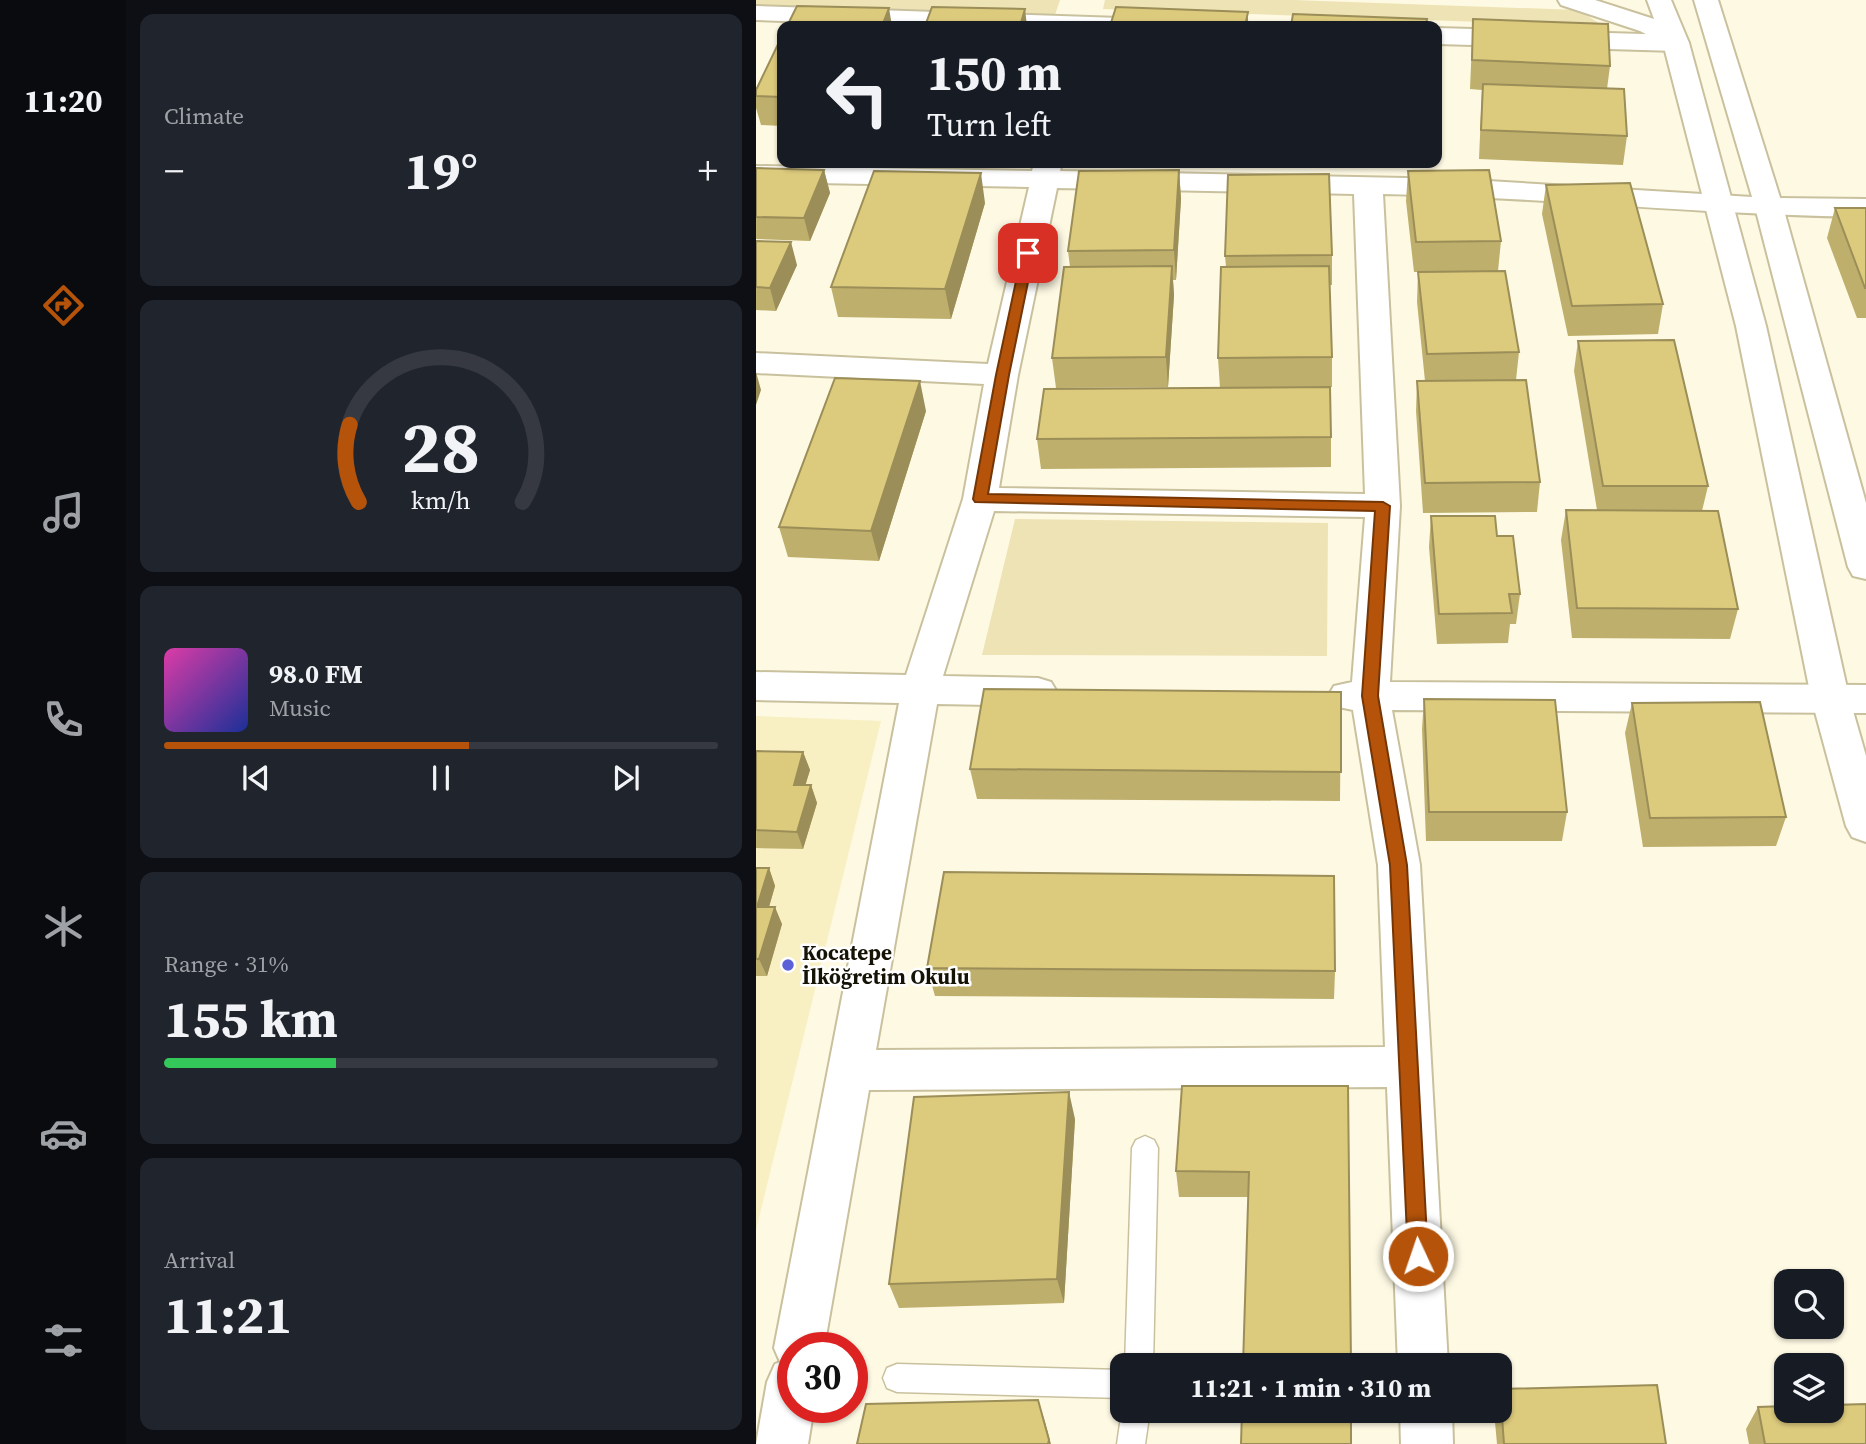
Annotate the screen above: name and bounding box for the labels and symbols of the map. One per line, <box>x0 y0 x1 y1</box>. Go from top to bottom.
pin <box>998 223 1058 283</box>
place label: Kocatepe İlköğretim Okulu <box>802 938 970 991</box>
marker: Kocatepe İlköğretim Okulu <box>780 957 796 973</box>
position arrow <box>1381 1219 1455 1293</box>
speed limit sign: 30 <box>777 1332 868 1423</box>

